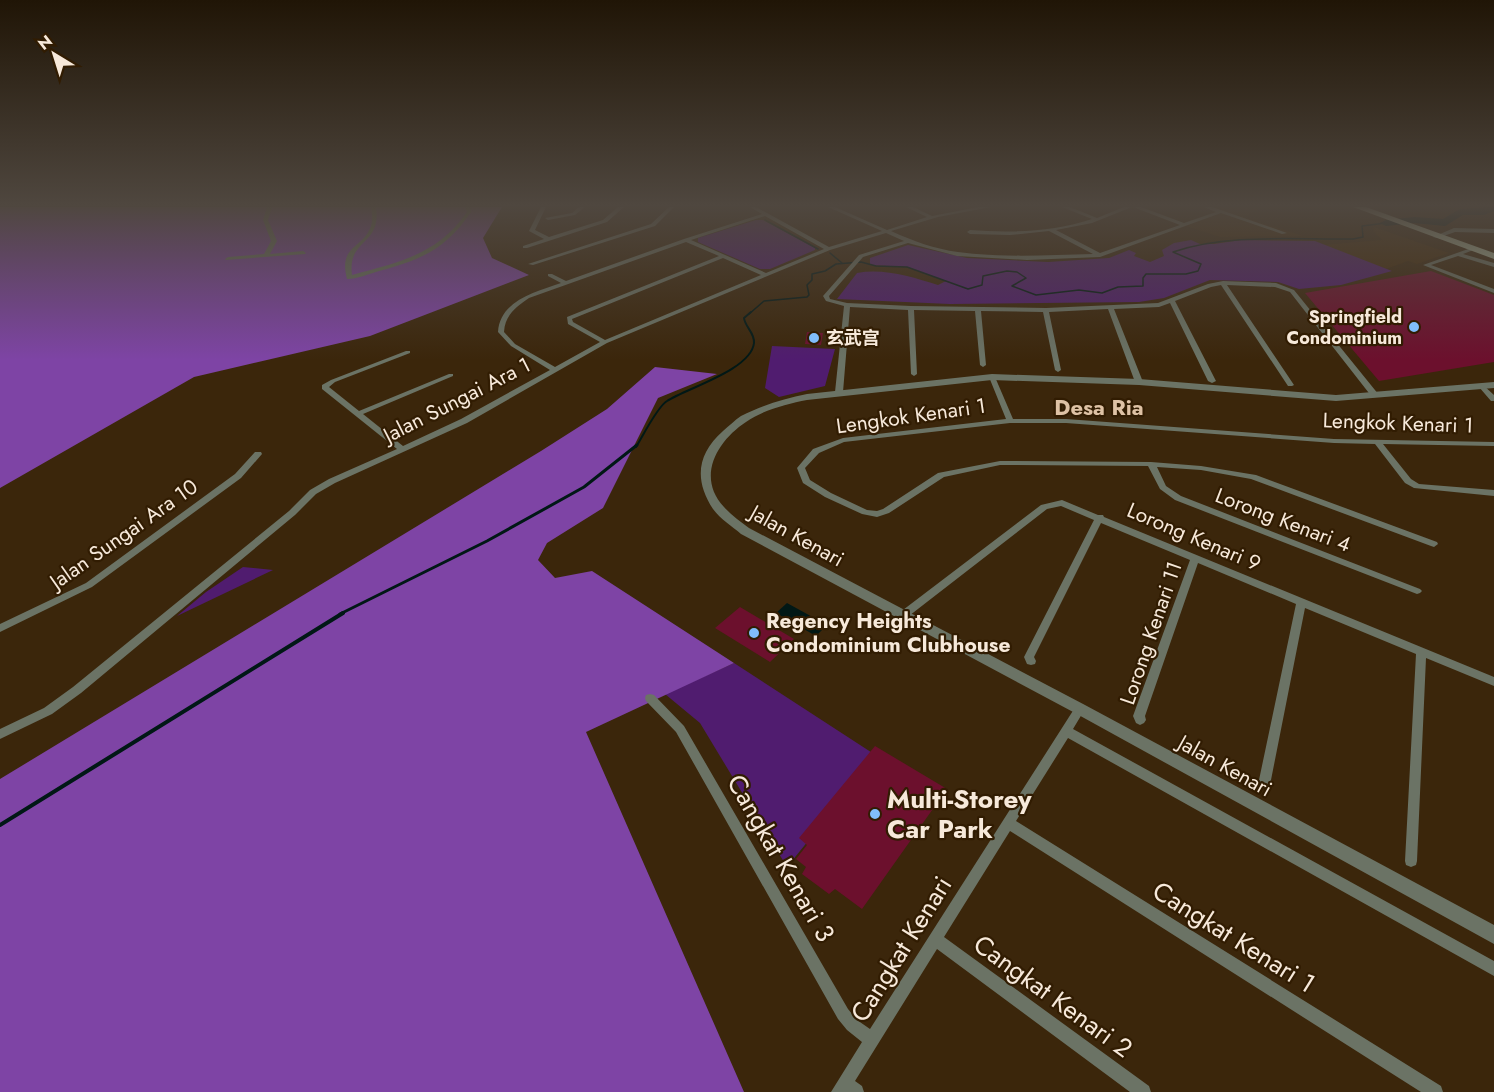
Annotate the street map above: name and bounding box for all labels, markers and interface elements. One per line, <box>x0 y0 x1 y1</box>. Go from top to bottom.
north arrow <box>24 24 84 84</box>
text: N <box>33 30 57 56</box>
place label: Springfield Condominium <box>1287 304 1402 351</box>
marker: Springfield Condominium <box>1407 320 1421 334</box>
place label: 玄武宫 <box>826 325 880 351</box>
marker: 玄武宫 <box>807 331 821 345</box>
street label: Jalan Sungai Ara 1 <box>375 350 536 451</box>
street label: Lengkok Kenari 1 <box>834 391 988 441</box>
district label: Desa Ria <box>1054 391 1144 423</box>
street label: Lengkok Kenari 1 <box>1322 405 1474 441</box>
street label: Jalan Sungai Ara 10 <box>42 472 204 598</box>
street label: Lorong Kenari 4 <box>1211 480 1355 560</box>
street label: Lorong Kenari 9 <box>1122 495 1266 579</box>
street label: Jalan Kenari <box>742 496 849 574</box>
street label: Lorong Kenari 11 <box>1112 557 1190 709</box>
place label: Regency Heights Condominium Clubhouse <box>766 606 1010 660</box>
marker: Regency Heights Condominium Clubhouse <box>747 626 761 640</box>
street label: Jalan Kenari <box>1170 726 1277 804</box>
street label: Cangkat Kenari 3 <box>718 767 844 949</box>
place label: Multi-Storey Car Park <box>887 780 1032 848</box>
marker: Multi-Storey Car Park <box>868 807 882 821</box>
street label: Cangkat Kenari <box>841 869 961 1029</box>
street label: Cangkat Kenari 1 <box>1145 872 1323 1002</box>
street label: Cangkat Kenari 2 <box>966 925 1140 1067</box>

